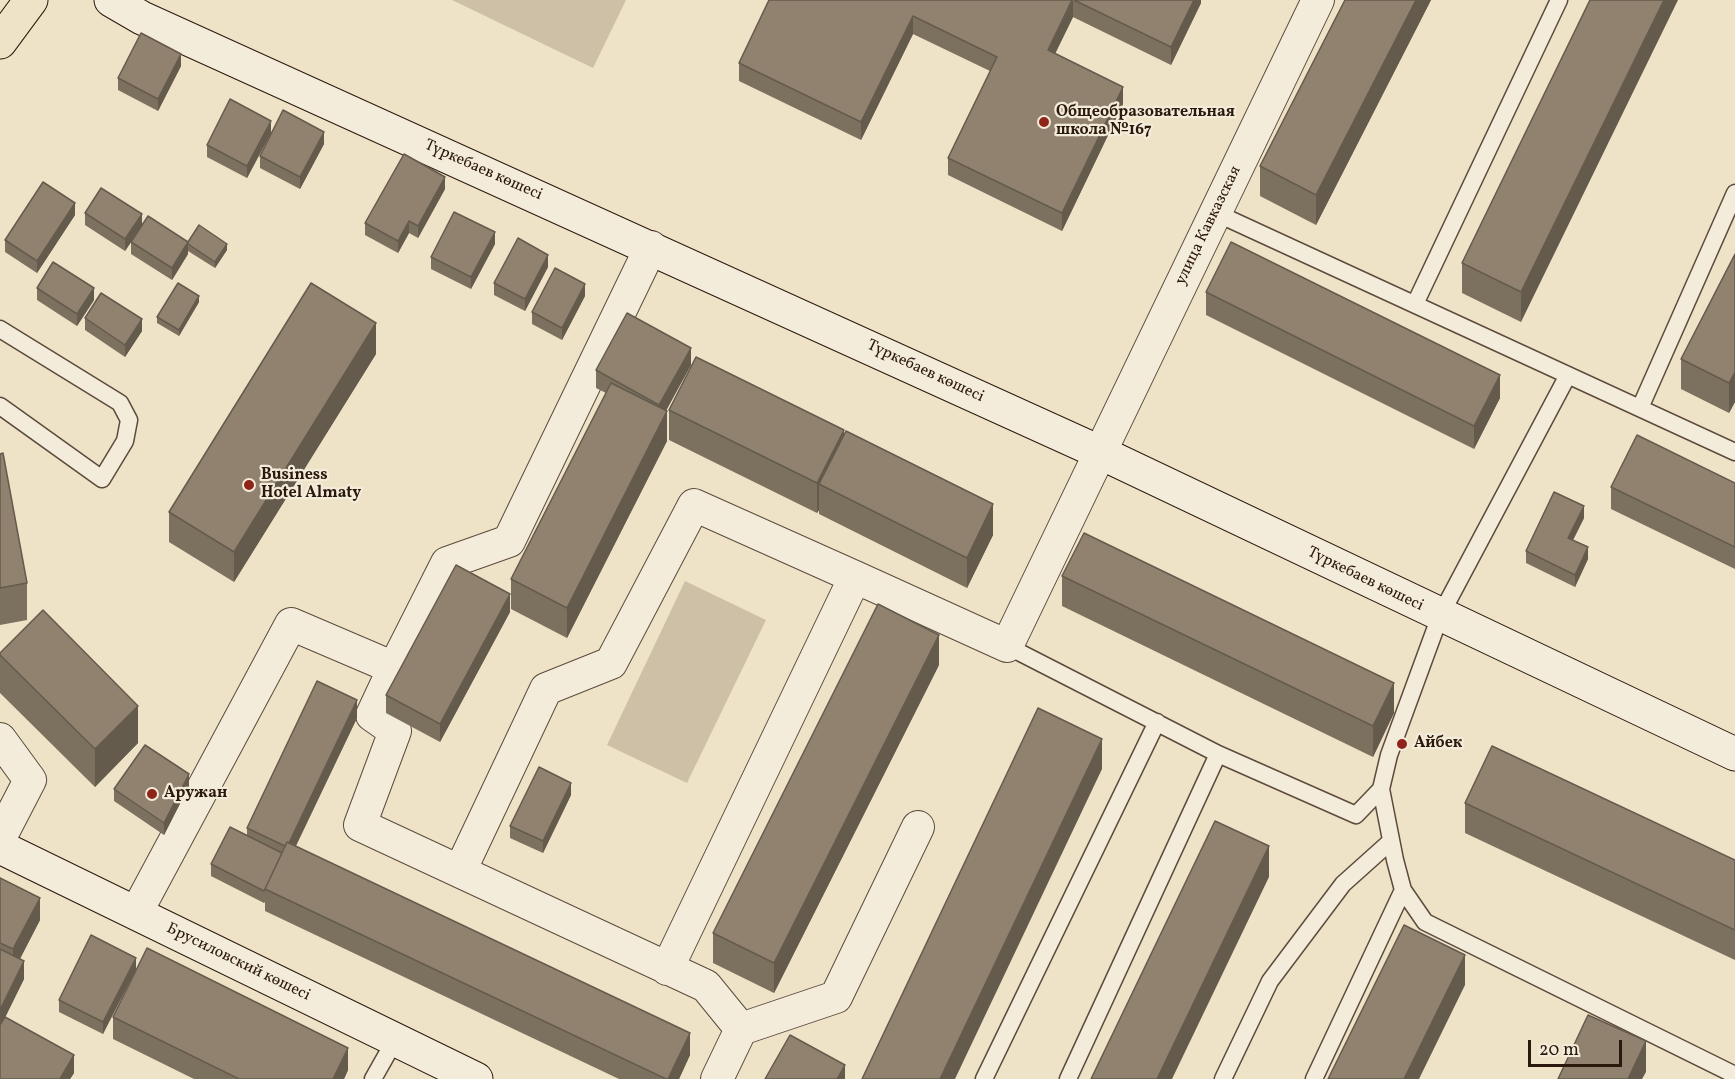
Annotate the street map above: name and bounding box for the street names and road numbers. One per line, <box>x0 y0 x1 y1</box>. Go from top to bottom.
street label: Түркебаев көшесі <box>421 136 545 206</box>
street label: улица Кавказская <box>1172 163 1246 289</box>
street label: Түркебаев көшесі <box>863 336 987 408</box>
street label: Түркебаев көшесі <box>1304 544 1426 616</box>
street label: Брусиловский көшесі <box>163 920 313 1006</box>

